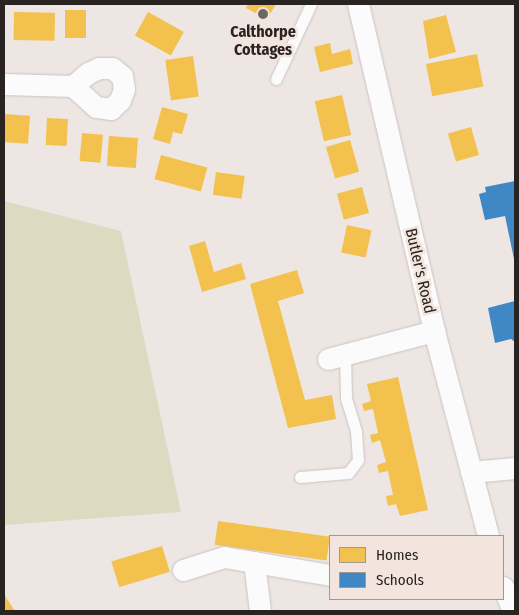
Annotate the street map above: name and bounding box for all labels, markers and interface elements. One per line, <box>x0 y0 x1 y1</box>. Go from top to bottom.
marker: Calthorpe Cottages <box>257 8 269 20</box>
place label: Calthorpe Cottages <box>230 22 296 60</box>
street label: Butler's Road <box>401 227 439 315</box>
legend <box>329 535 504 600</box>
text: Homes <box>376 546 418 564</box>
text: Schools <box>376 571 424 589</box>

